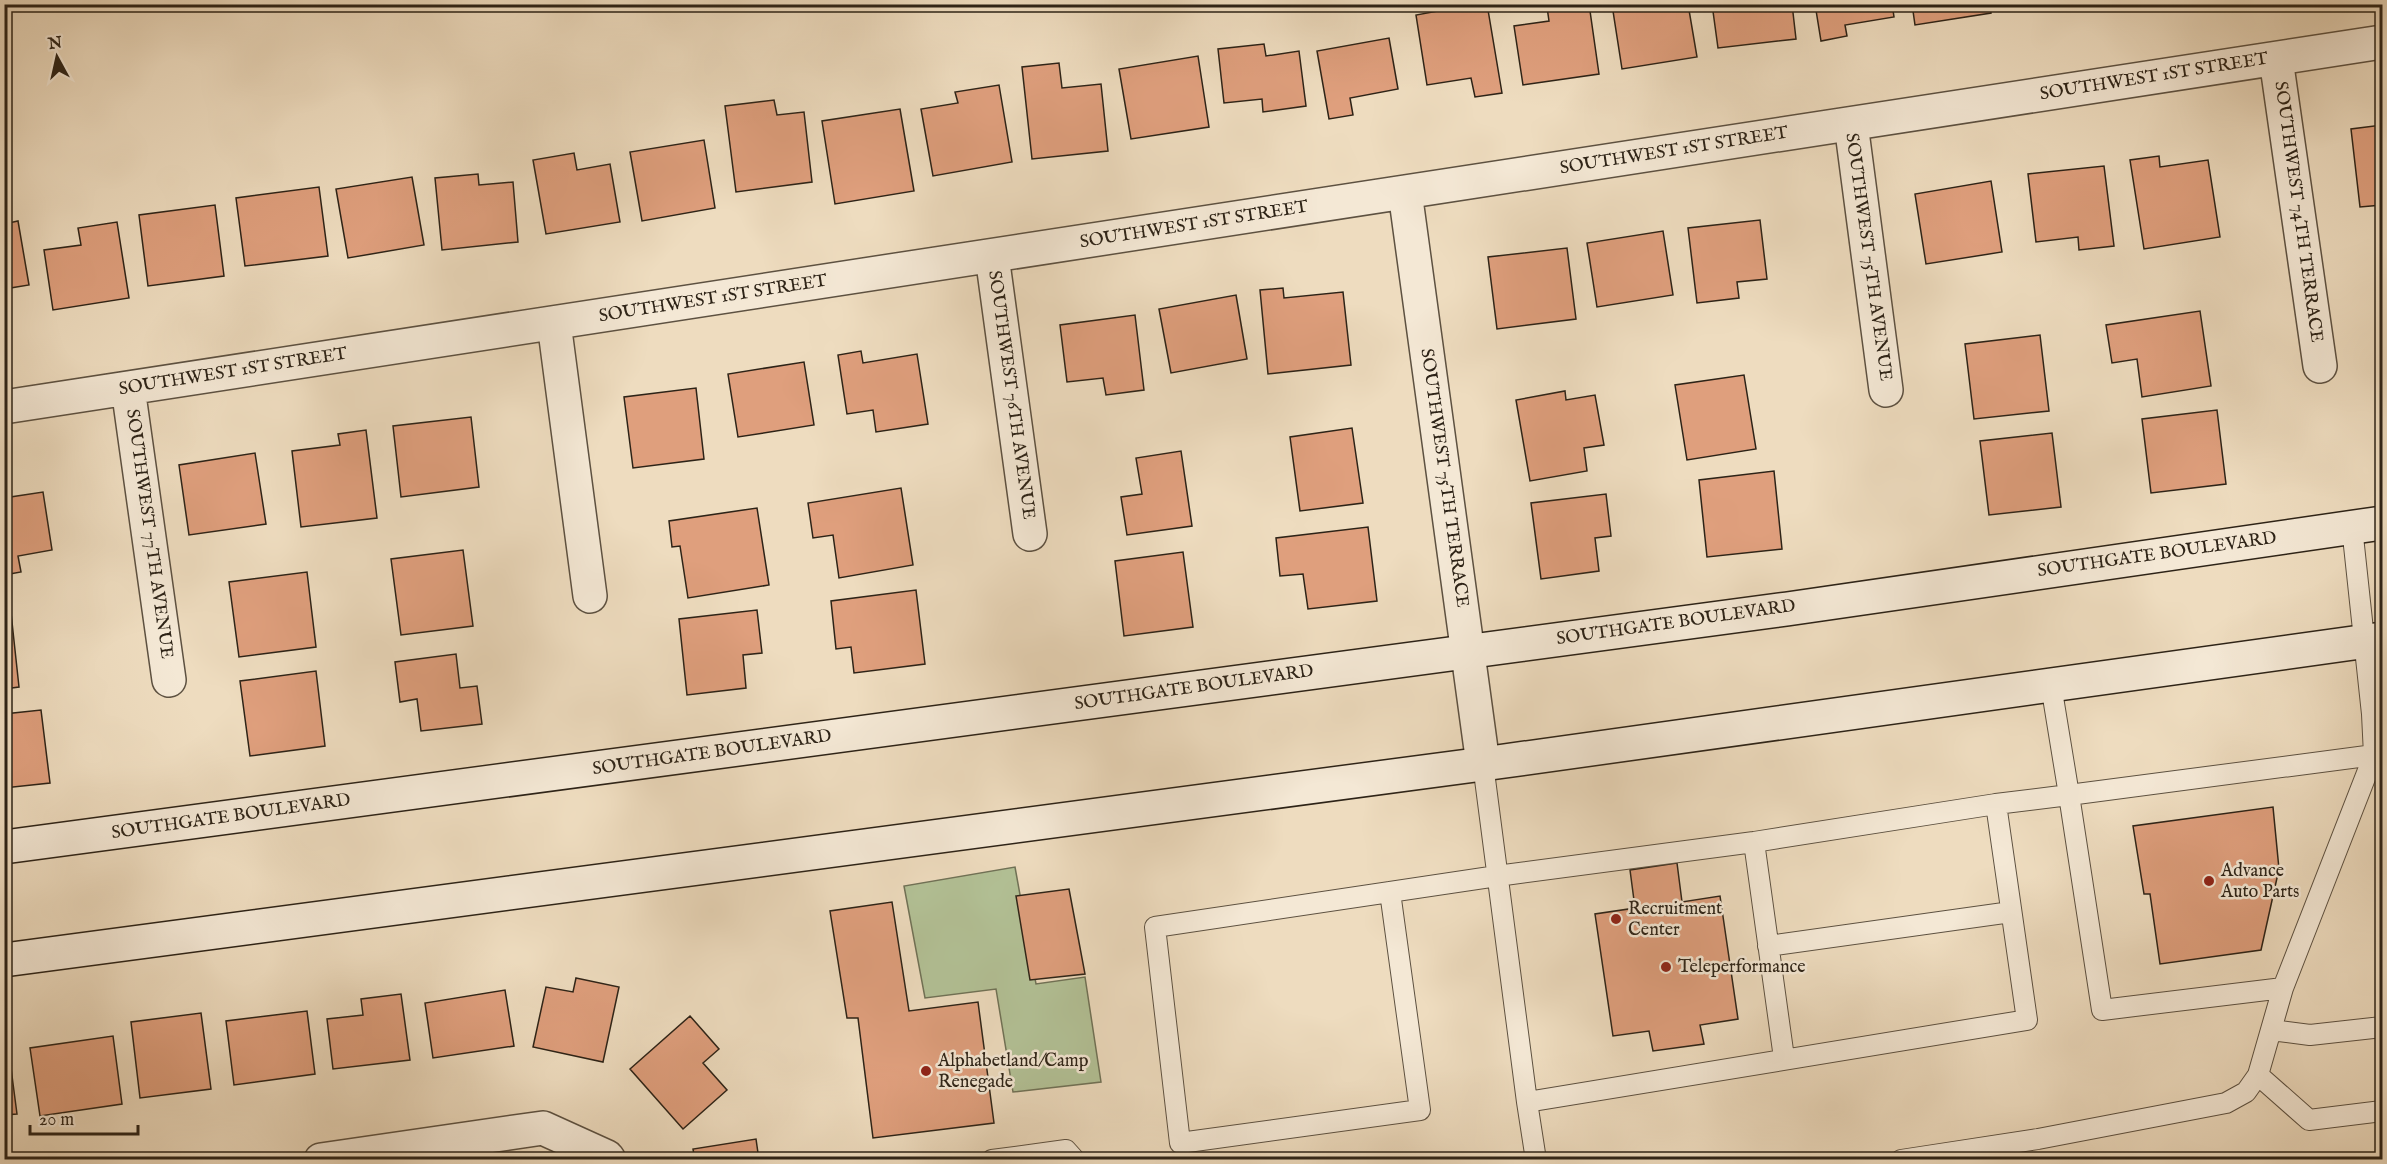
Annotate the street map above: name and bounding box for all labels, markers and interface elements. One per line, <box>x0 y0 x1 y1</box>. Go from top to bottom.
north arrow <box>27 27 87 87</box>
text: N <box>46 33 64 55</box>
street label: SOUTHWEST 1ST STREET <box>2038 48 2270 106</box>
street label: SOUTHWEST 74TH TERRACE <box>2268 80 2328 344</box>
street label: SOUTHWEST 1ST STREET <box>1558 122 1790 180</box>
street label: SOUTHWEST 75TH AVENUE <box>1839 132 1897 382</box>
street label: SOUTHWEST 1ST STREET <box>1078 196 1310 254</box>
street label: SOUTHWEST 76TH AVENUE <box>982 269 1040 521</box>
street label: SOUTHWEST 1ST STREET <box>597 270 829 328</box>
street label: SOUTHWEST 1ST STREET <box>117 343 349 401</box>
street label: SOUTHWEST 75TH TERRACE <box>1414 347 1474 609</box>
street label: SOUTHWEST 77TH AVENUE <box>120 408 178 660</box>
street label: SOUTHGATE BOULEVARD <box>2036 527 2278 583</box>
street label: SOUTHGATE BOULEVARD <box>1555 595 1797 651</box>
street label: SOUTHGATE BOULEVARD <box>1073 660 1315 716</box>
street label: SOUTHGATE BOULEVARD <box>591 725 833 781</box>
street label: SOUTHGATE BOULEVARD <box>110 789 352 845</box>
place label: Advance Auto Parts <box>2220 860 2299 904</box>
marker: Advance Auto Parts <box>2202 874 2216 888</box>
place label: Recruitment Center <box>1628 898 1722 942</box>
marker: Recruitment Center <box>1609 912 1623 926</box>
place label: Teleperformance <box>1678 956 1806 979</box>
marker: Teleperformance <box>1659 960 1673 974</box>
place label: Alphabetland/Camp Renegade <box>937 1050 1089 1094</box>
marker: Alphabetland/Camp Renegade <box>919 1064 933 1078</box>
scale bar <box>30 1098 138 1136</box>
text: 20 m <box>39 1109 74 1132</box>

